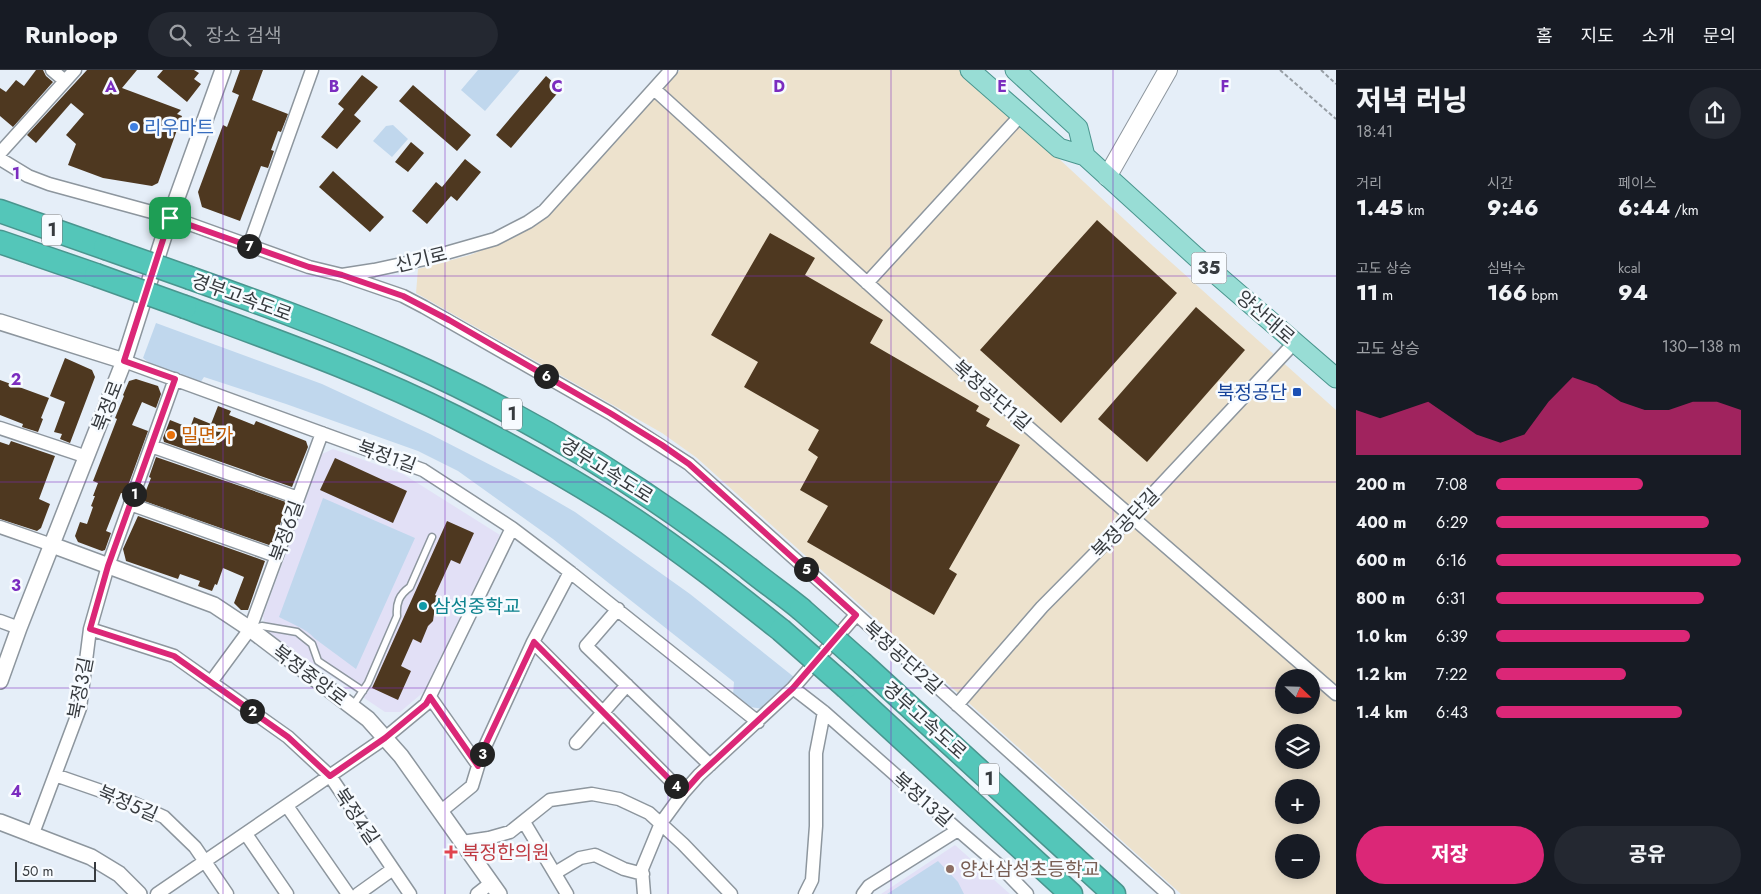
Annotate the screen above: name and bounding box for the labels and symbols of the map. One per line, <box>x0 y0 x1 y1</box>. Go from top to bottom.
text: A <box>104 75 117 98</box>
text: B <box>329 75 339 98</box>
text: C <box>551 75 563 98</box>
text: D <box>773 75 785 98</box>
text: E <box>997 75 1007 98</box>
text: F <box>1221 75 1229 98</box>
place label: 리우마트 <box>144 114 214 141</box>
marker: 리우마트 <box>128 121 140 133</box>
text: 1 <box>12 162 20 185</box>
pin <box>149 197 191 239</box>
road number: 1 <box>42 214 62 246</box>
pin: 7 <box>236 234 262 258</box>
street label: 신기로 <box>392 240 450 279</box>
road number: 35 <box>1192 252 1226 284</box>
street label: 경부고속도로 <box>188 267 296 328</box>
street label: 양산대로 <box>1230 284 1301 351</box>
street label: 북정공단1길 <box>947 354 1037 437</box>
pin: 6 <box>534 364 558 388</box>
text: 2 <box>11 368 21 391</box>
street label: 북정로 <box>85 377 129 436</box>
place label: 북정공단 <box>1217 379 1288 406</box>
marker: 북정공단 <box>1291 386 1303 398</box>
road number: 1 <box>502 398 522 429</box>
place label: 밀면가 <box>181 422 233 449</box>
marker: 밀면가 <box>165 429 177 441</box>
street label: 경부고속도로 <box>555 431 658 510</box>
street label: 북정1길 <box>354 433 420 480</box>
pin: 1 <box>122 482 146 506</box>
street label: 북정공단길 <box>1085 483 1165 564</box>
street label: 북정6길 <box>263 497 310 566</box>
pin: 5 <box>794 556 818 582</box>
text: 3 <box>11 574 21 597</box>
place label: 삼성중학교 <box>433 593 520 620</box>
marker: 삼성중학교 <box>417 600 429 612</box>
street label: 북정공단2길 <box>857 614 948 700</box>
street label: 북정중앙로 <box>267 638 353 712</box>
street label: 북정3길 <box>61 655 100 722</box>
north arrow <box>1275 669 1320 714</box>
street label: 경부고속도로 <box>877 675 973 765</box>
pin: 2 <box>240 698 264 724</box>
pin: 3 <box>470 742 494 766</box>
road number: 1 <box>979 764 999 794</box>
street label: 북정13길 <box>887 766 958 833</box>
pin: 4 <box>664 774 688 798</box>
street label: 북정5길 <box>93 779 162 828</box>
text: 4 <box>10 780 22 803</box>
street label: 북정4길 <box>328 782 386 850</box>
place label: 북정한의원 <box>462 839 549 866</box>
marker: 북정한의원 <box>444 845 458 859</box>
place label: 양산삼성초등학교 <box>960 856 1100 883</box>
scale bar <box>15 859 96 882</box>
marker: 양산삼성초등학교 <box>944 863 956 875</box>

